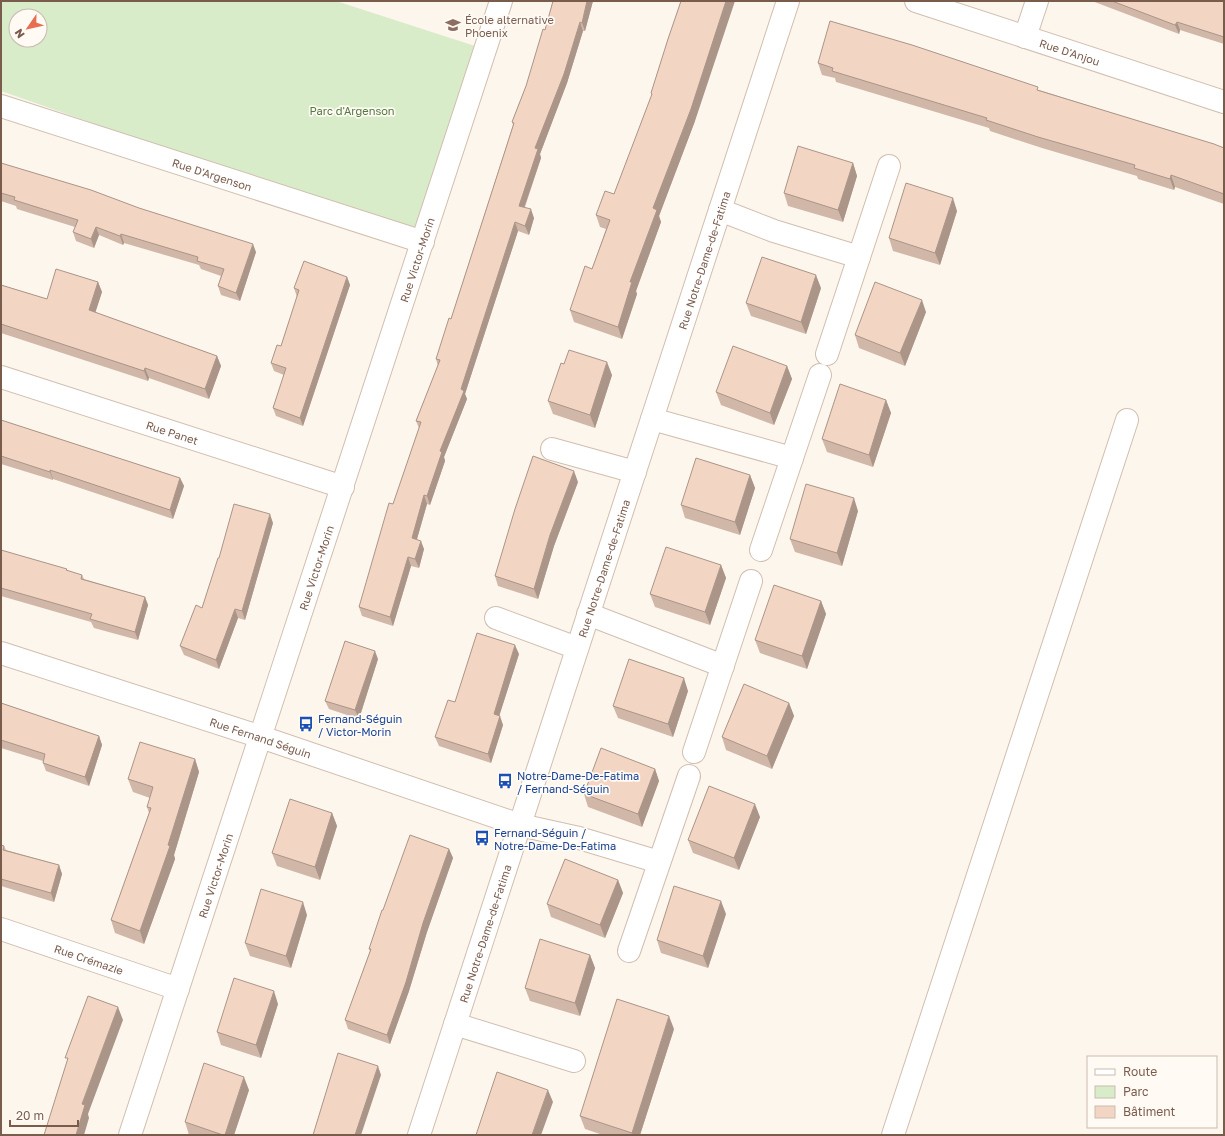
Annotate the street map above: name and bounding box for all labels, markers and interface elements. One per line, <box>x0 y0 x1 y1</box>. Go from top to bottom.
north arrow <box>8 8 48 48</box>
place label: École alternative Phoenix <box>465 13 554 39</box>
school or university icon: École alternative Phoenix <box>444 16 462 34</box>
text: N <box>12 27 27 41</box>
street label: Rue D'Anjou <box>1038 36 1102 67</box>
park label: Parc d'Argenson <box>309 104 395 117</box>
street label: Rue D'Argenson <box>171 155 254 193</box>
street label: Rue Notre-Dame-de-Fatima <box>675 189 732 331</box>
street label: Rue Victor-Morin <box>396 216 436 304</box>
street label: Rue Panet <box>145 418 200 447</box>
street label: Rue Notre-Dame-de-Fatima <box>575 497 632 639</box>
street label: Rue Victor-Morin <box>296 524 336 612</box>
place label: Fernand-Séguin / Victor-Morin <box>318 712 402 738</box>
street label: Rue Fernand Séguin <box>208 714 313 760</box>
bus stop icon: Fernand-Séguin / Victor-Morin <box>297 715 315 733</box>
place label: Notre-Dame-De-Fatima / Fernand-Séguin <box>517 769 639 795</box>
bus stop icon: Notre-Dame-De-Fatima / Fernand-Séguin <box>496 772 514 790</box>
place label: Fernand-Séguin / Notre-Dame-De-Fatima <box>494 826 616 852</box>
bus stop icon: Fernand-Séguin / Notre-Dame-De-Fatima <box>473 829 491 847</box>
street label: Rue Victor-Morin <box>195 832 235 920</box>
street label: Rue Notre-Dame-de-Fatima <box>456 863 513 1004</box>
street label: Rue Crémazie <box>53 941 125 977</box>
legend <box>1087 1056 1217 1128</box>
text: Route <box>1123 1064 1157 1079</box>
text: Parc <box>1123 1084 1149 1099</box>
scale bar <box>10 1102 78 1128</box>
text: Bâtiment <box>1123 1104 1176 1119</box>
text: 20 m <box>16 1108 44 1123</box>

